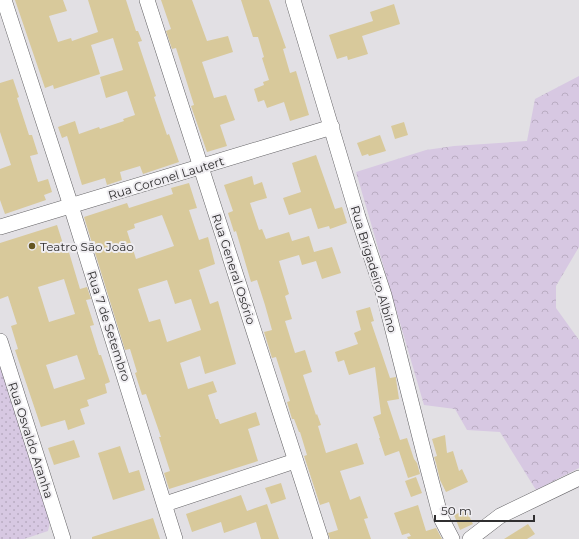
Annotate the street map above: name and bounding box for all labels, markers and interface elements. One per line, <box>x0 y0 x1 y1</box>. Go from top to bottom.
street label: Rua Coronel Lautert <box>106 153 226 203</box>
street label: Rua Brigadeiro Albino <box>348 204 400 334</box>
street label: Rua General Osório <box>209 212 259 326</box>
place label: Teatro São João <box>40 239 134 254</box>
marker: Teatro São João <box>27 241 37 251</box>
street label: Rua 7 de Setembro <box>84 269 134 383</box>
street label: Rua Osvaldo Aranha <box>5 380 57 500</box>
scale bar <box>435 497 534 523</box>
text: 50 m <box>441 503 472 518</box>

